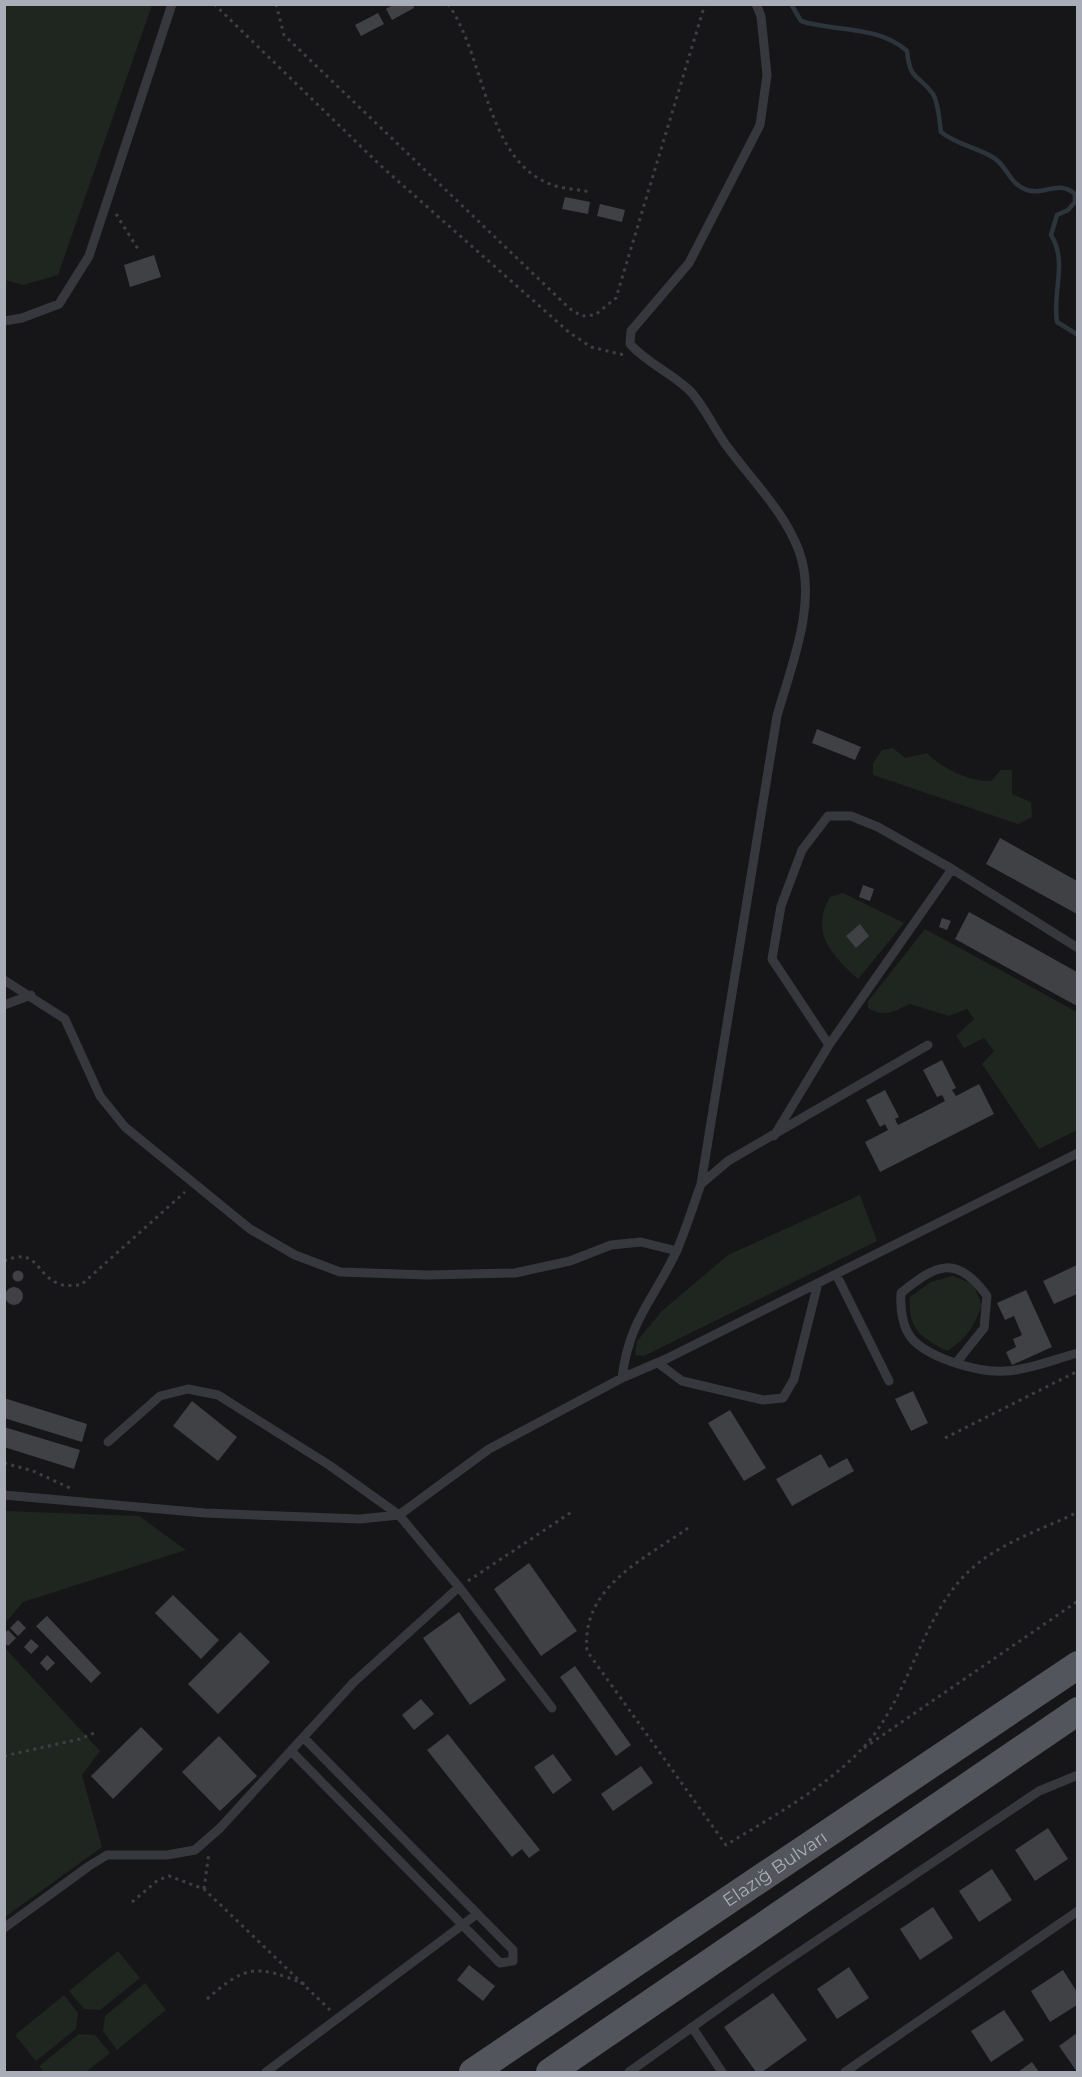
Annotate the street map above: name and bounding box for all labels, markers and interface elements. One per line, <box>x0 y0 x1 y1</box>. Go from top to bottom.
street label: Elazığ Bulvarı <box>719 1826 831 1912</box>

